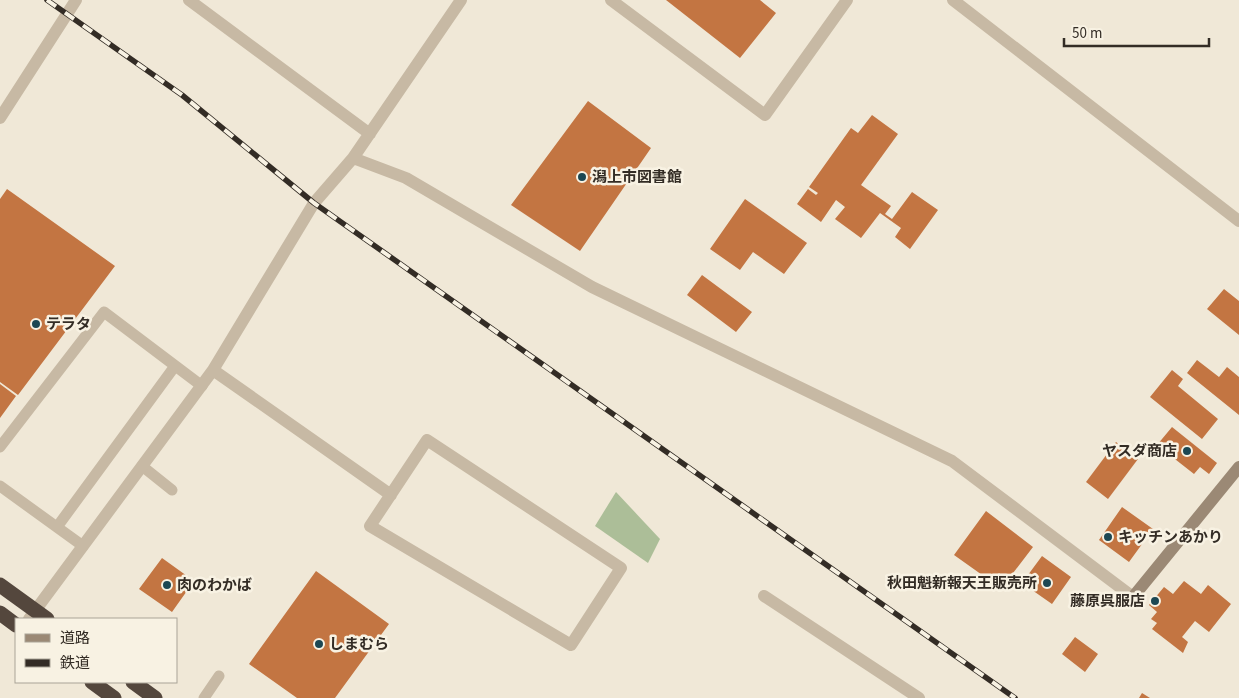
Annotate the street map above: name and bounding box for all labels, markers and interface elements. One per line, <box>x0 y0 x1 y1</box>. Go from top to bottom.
scale bar <box>1064 15 1209 47</box>
text: 50 m <box>1072 23 1102 44</box>
place label: 潟上市図書館 <box>592 167 682 188</box>
marker: 潟上市図書館 <box>576 171 588 183</box>
place label: テラタ <box>46 314 91 335</box>
marker: テラタ <box>30 318 42 330</box>
place label: ヤスダ商店 <box>1102 441 1177 462</box>
marker: ヤスダ商店 <box>1181 445 1193 457</box>
place label: キッチンあかり <box>1118 527 1223 548</box>
marker: キッチンあかり <box>1102 531 1114 543</box>
place label: 秋田魁新報天王販売所 <box>887 573 1037 594</box>
place label: 肉のわかば <box>177 575 252 596</box>
marker: 秋田魁新報天王販売所 <box>1041 577 1053 589</box>
marker: 肉のわかば <box>161 579 173 591</box>
place label: 藤原呉服店 <box>1070 591 1145 612</box>
marker: 藤原呉服店 <box>1149 595 1161 607</box>
legend <box>15 618 178 683</box>
text: 道路 <box>60 628 90 649</box>
place label: しまむら <box>329 634 389 655</box>
marker: しまむら <box>313 638 325 650</box>
text: 鉄道 <box>60 653 90 674</box>

